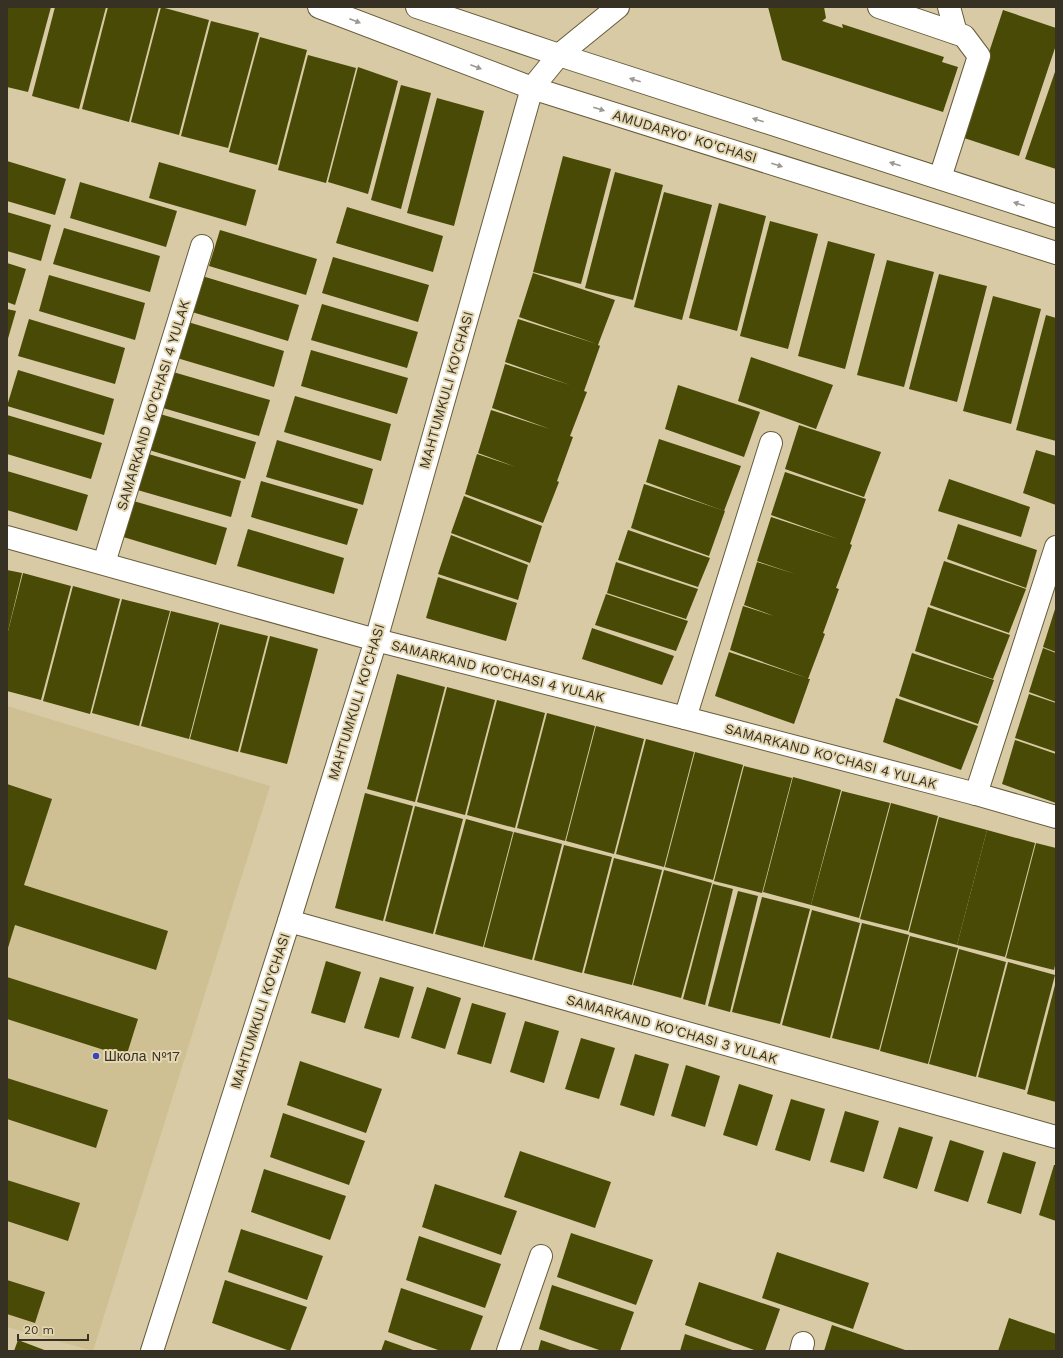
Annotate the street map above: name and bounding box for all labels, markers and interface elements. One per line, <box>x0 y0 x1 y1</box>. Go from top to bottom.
one-way arrow <box>349 18 361 24</box>
one-way arrow <box>471 65 483 71</box>
one-way arrow <box>628 76 640 82</box>
street label: AMUDARYO' KO'CHASI <box>611 106 759 166</box>
one-way arrow <box>594 107 606 113</box>
one-way arrow <box>752 116 764 122</box>
one-way arrow <box>889 161 901 167</box>
one-way arrow <box>771 162 783 168</box>
one-way arrow <box>1013 201 1025 207</box>
street label: SAMARKAND KO'CHASI 4 YULAK <box>113 298 193 512</box>
street label: MAHTUMKULI KO'CHASI <box>416 310 476 470</box>
street label: MAHTUMKULI KO'CHASI <box>325 622 387 782</box>
street label: SAMARKAND KO'CHASI 4 YULAK <box>390 637 606 705</box>
street label: SAMARKAND KO'CHASI 4 YULAK <box>723 720 939 792</box>
street label: MAHTUMKULI KO'CHASI <box>227 931 293 1091</box>
street label: SAMARKAND KO'CHASI 3 YULAK <box>565 991 779 1067</box>
place label: Школа №17 <box>104 1048 180 1064</box>
marker: Школа №17 <box>91 1051 101 1061</box>
scale bar <box>18 1316 88 1342</box>
text: 20 m <box>24 1323 54 1337</box>

